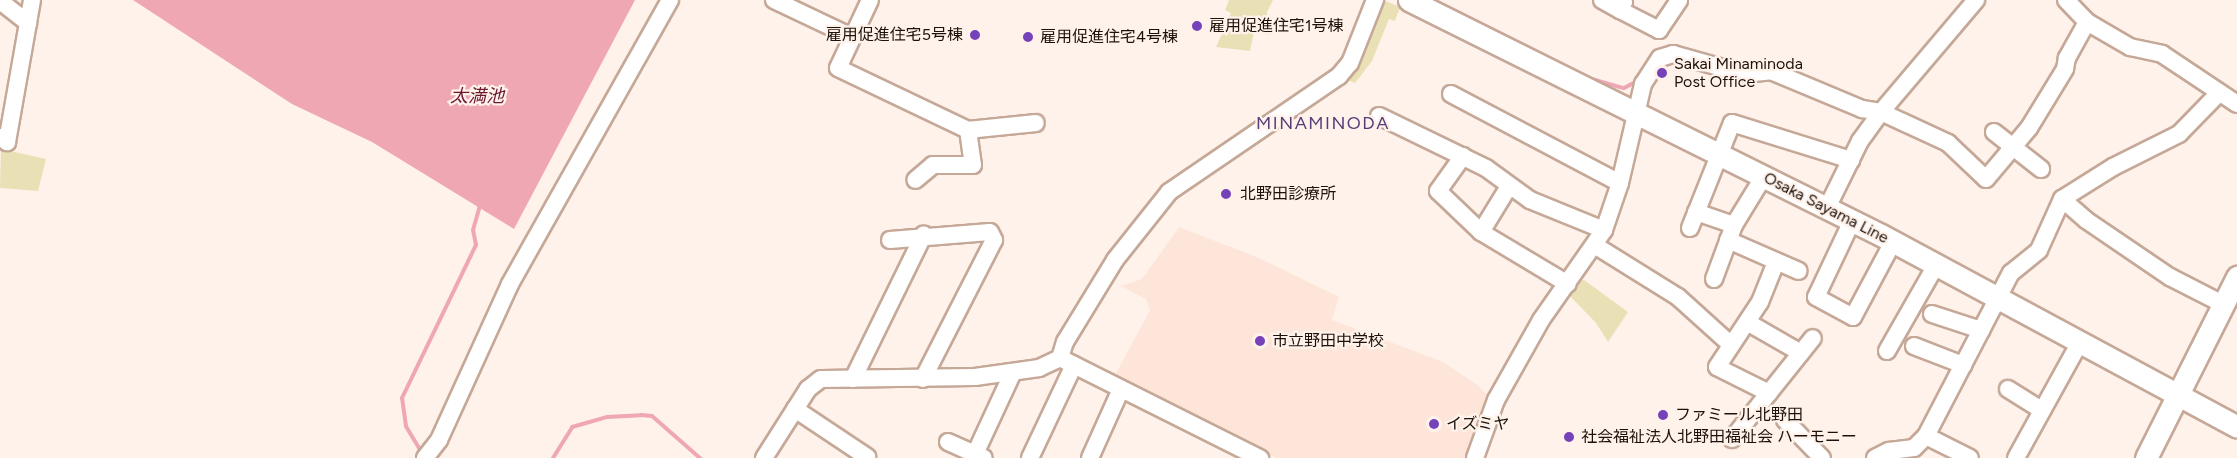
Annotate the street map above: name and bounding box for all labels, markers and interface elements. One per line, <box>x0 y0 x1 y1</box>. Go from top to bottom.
place label: 雇用促進住宅1号棟 <box>1209 16 1344 36</box>
marker: 雇用促進住宅1号棟 <box>1190 19 1204 33</box>
place label: 雇用促進住宅5号棟 <box>826 25 963 45</box>
place label: 雇用促進住宅4号棟 <box>1040 27 1178 47</box>
marker: 雇用促進住宅5号棟 <box>968 28 982 42</box>
marker: 雇用促進住宅4号棟 <box>1021 30 1035 44</box>
place label: Sakai Minaminoda Post Office <box>1674 54 1803 92</box>
marker: Sakai Minaminoda Post Office <box>1655 66 1669 80</box>
water label: 太満池 <box>450 85 504 107</box>
district label: MINAMINODA <box>1256 112 1390 134</box>
street label: Osaka Sayama Line <box>1760 168 1892 248</box>
place label: 北野田診療所 <box>1240 184 1336 204</box>
marker: 北野田診療所 <box>1217 185 1235 203</box>
place label: 市立野田中学校 <box>1272 331 1384 351</box>
marker: 市立野田中学校 <box>1253 334 1267 348</box>
place label: ファミール北野田 <box>1675 405 1803 425</box>
marker: ファミール北野田 <box>1656 408 1670 422</box>
place label: イズミヤ <box>1446 414 1510 434</box>
marker: イズミヤ <box>1427 417 1441 431</box>
place label: 社会福祉法人北野田福祉会 ハーモニー <box>1581 427 1857 447</box>
marker: 社会福祉法人北野田福祉会 ハーモニー <box>1562 430 1576 444</box>

